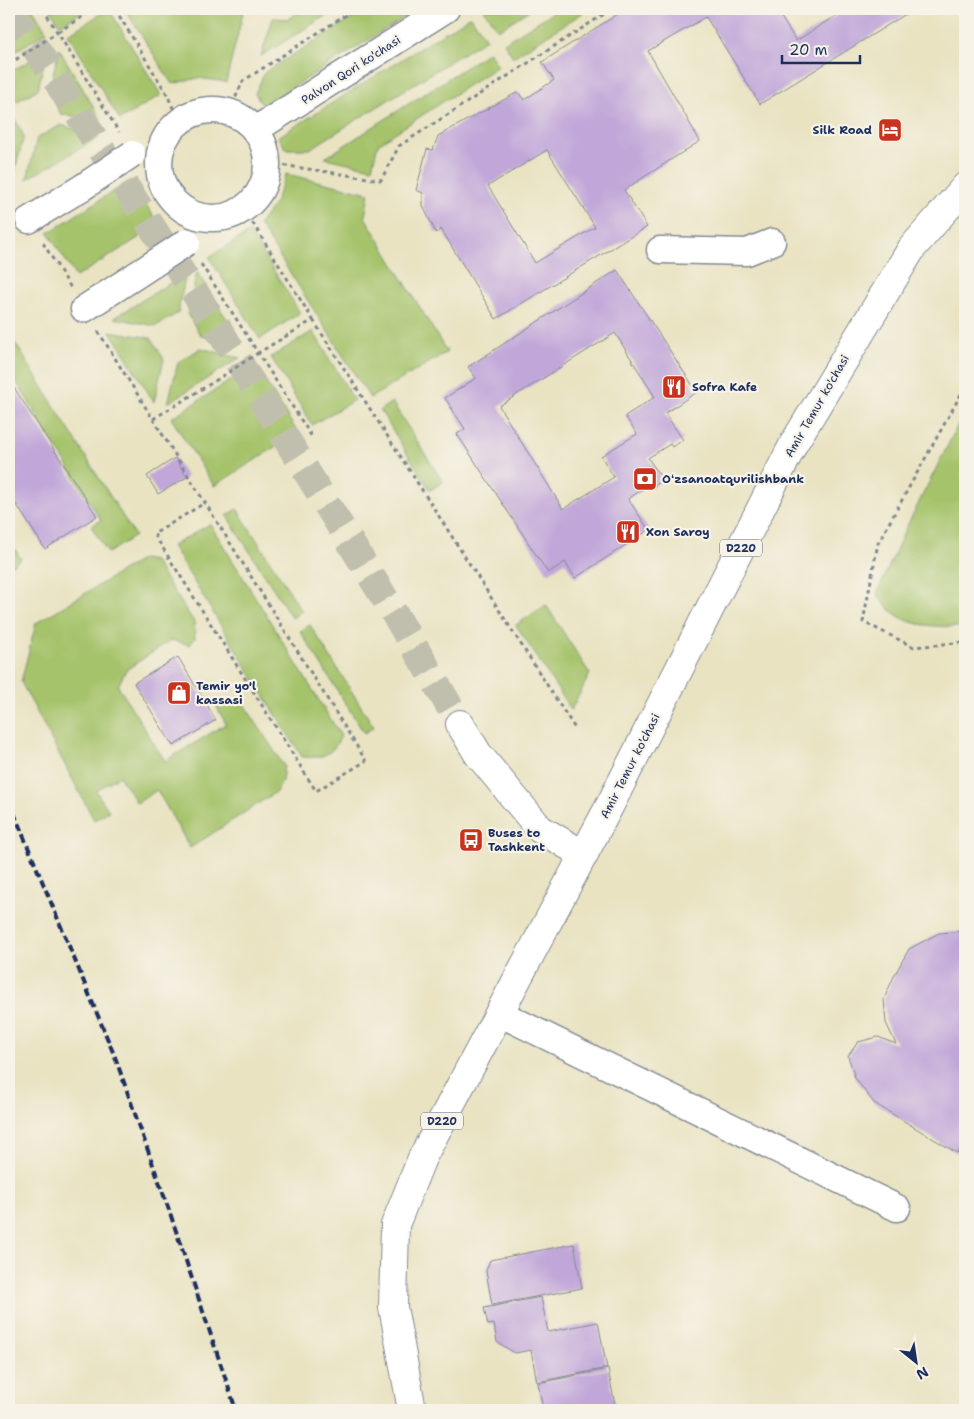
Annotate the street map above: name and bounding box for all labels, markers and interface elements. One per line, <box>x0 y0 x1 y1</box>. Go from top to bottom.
street label: Palvon Qori ko'chasi <box>298 32 404 108</box>
scale bar <box>782 32 859 64</box>
text: 20 m <box>789 40 828 60</box>
hotel icon: Silk Road <box>877 117 903 143</box>
place label: Silk Road <box>813 122 872 138</box>
street label: Amir Temur ko'chasi <box>781 352 853 460</box>
restaurant icon: Sofra Kafe <box>661 374 687 400</box>
place label: Sofra Kafe <box>692 379 757 395</box>
bank icon: Oʻzsanoatqurilishbank <box>632 466 658 492</box>
place label: Oʻzsanoatqurilishbank <box>662 471 804 487</box>
restaurant icon: Xon Saroy <box>615 519 641 545</box>
place label: Xon Saroy <box>646 524 710 540</box>
road number: D220 <box>720 540 762 556</box>
place label: Temir yo'l kassasi <box>196 678 256 708</box>
shop icon: Temir yo'l kassasi <box>166 680 192 706</box>
street label: Amir Temur ko'chasi <box>597 711 663 821</box>
place label: Buses to Tashkent <box>488 825 545 855</box>
bus stop icon: Buses to Tashkent <box>458 827 484 853</box>
road number: D220 <box>421 1112 463 1130</box>
north arrow <box>892 1336 942 1386</box>
text: N <box>913 1363 932 1384</box>

